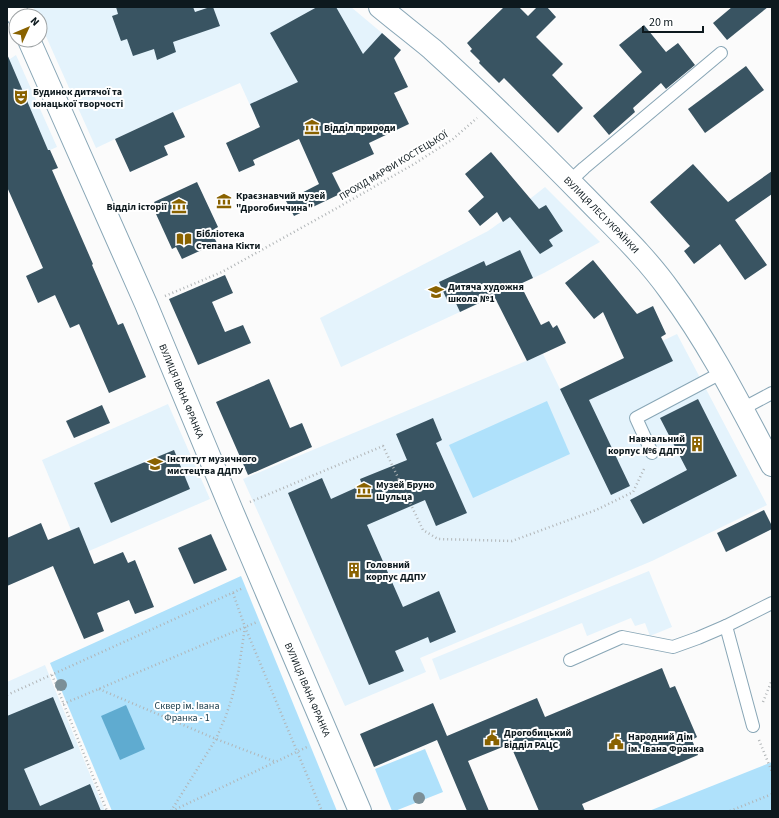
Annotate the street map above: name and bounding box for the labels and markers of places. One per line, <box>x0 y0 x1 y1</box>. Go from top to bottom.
place label: Будинок дитячої та юнацької творчості <box>33 85 124 111</box>
theatre icon: Будинок дитячої та юнацької творчості <box>12 88 30 106</box>
museum icon: Відділ природи <box>303 118 321 136</box>
place label: Відділ природи <box>324 121 396 135</box>
place label: Краєзнавчий музей "Дрогобиччина" <box>236 189 325 215</box>
museum icon: Краєзнавчий музей "Дрогобиччина" <box>215 192 233 210</box>
museum icon: Відділ історії <box>170 197 188 215</box>
place label: Відділ історії <box>107 200 167 214</box>
place label: Бібліотека Степана Кікти <box>196 227 261 253</box>
library icon: Бібліотека Степана Кікти <box>175 230 193 248</box>
place label: Дитяча художня школа №1 <box>448 280 524 306</box>
school or university icon: Дитяча художня школа №1 <box>427 283 445 301</box>
place label: Навчальний корпус №6 ДДПУ <box>608 432 685 458</box>
building icon: Навчальний корпус №6 ДДПУ <box>688 435 706 453</box>
place label: Інститут музичного мистецтва ДДПУ <box>167 452 257 478</box>
school or university icon: Інститут музичного мистецтва ДДПУ <box>146 455 164 473</box>
place label: Музей Бруно Шульца <box>376 478 435 504</box>
museum icon: Музей Бруно Шульца <box>355 481 373 499</box>
place label: Головний корпус ДДПУ <box>366 558 426 584</box>
building icon: Головний корпус ДДПУ <box>345 561 363 579</box>
place label: Дрогобицький відділ РАЦС <box>504 726 572 752</box>
public building icon: Дрогобицький відділ РАЦС <box>483 729 501 747</box>
place label: Народний Дім ім. Івана Франка <box>628 730 704 756</box>
public building icon: Народний Дім ім. Івана Франка <box>607 733 625 751</box>

